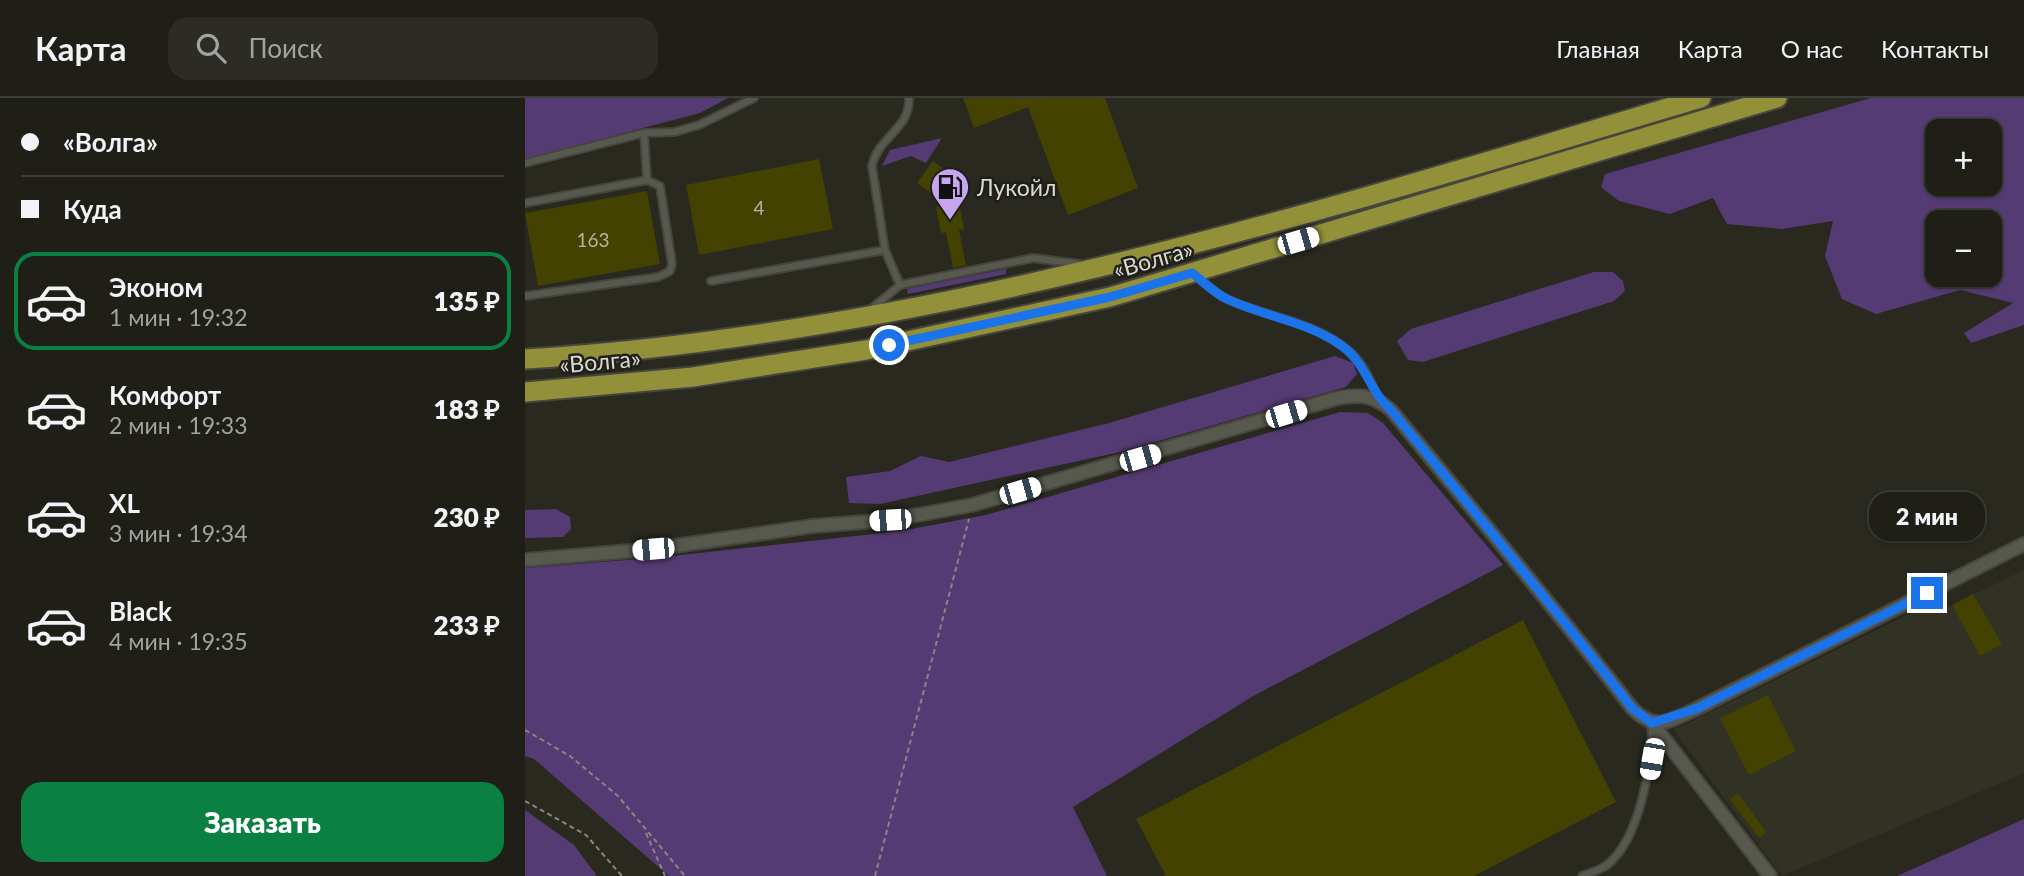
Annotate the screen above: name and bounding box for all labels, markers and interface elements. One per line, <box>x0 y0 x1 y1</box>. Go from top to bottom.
search box <box>168 17 658 80</box>
text: Карта <box>35 28 126 68</box>
icon: search <box>192 29 230 67</box>
text: Поиск <box>248 32 323 64</box>
text: Главная <box>1556 34 1640 63</box>
text: Карта <box>1678 34 1743 63</box>
text: О нас <box>1781 34 1843 63</box>
text: Контакты <box>1881 34 1989 63</box>
map controls <box>1925 119 2002 287</box>
button: + <box>1925 119 2002 196</box>
text: «Волга» <box>63 126 158 158</box>
fuel station icon: Лукойл <box>929 166 971 221</box>
place label: Лукойл <box>976 173 1056 201</box>
text: Куда <box>63 193 122 225</box>
house number: 4 <box>753 196 765 219</box>
button: − <box>1925 210 2002 287</box>
car <box>1275 225 1322 257</box>
house number: 163 <box>576 228 610 251</box>
street label: «Волга» <box>1110 234 1196 284</box>
icon: car <box>25 270 88 333</box>
text: Эконом <box>109 271 203 303</box>
text: 135 ₽ <box>434 285 500 317</box>
text: 1 мин · 19:32 <box>109 303 248 331</box>
route start <box>873 329 905 361</box>
street label: «Волга» <box>558 344 642 378</box>
icon: car <box>25 378 88 441</box>
text: Комфорт <box>109 379 221 411</box>
text: 183 ₽ <box>434 393 500 425</box>
car <box>1263 398 1310 430</box>
text: 2 мин · 19:33 <box>109 411 248 439</box>
car <box>1117 442 1164 474</box>
car <box>997 475 1044 507</box>
icon: car <box>25 486 88 549</box>
text: XL <box>109 487 140 519</box>
callout: 2 мин <box>1869 491 1985 540</box>
text: 230 ₽ <box>434 501 500 533</box>
text: 2 мин <box>1896 502 1958 530</box>
car <box>869 508 912 532</box>
text: 3 мин · 19:34 <box>109 519 248 547</box>
car <box>632 537 675 561</box>
route end <box>1911 577 1943 609</box>
icon: car <box>25 594 88 657</box>
text: Black <box>109 595 172 627</box>
text: 233 ₽ <box>434 609 500 641</box>
text: 4 мин · 19:35 <box>109 627 248 655</box>
car <box>1639 736 1666 782</box>
button: Заказать <box>21 782 504 862</box>

